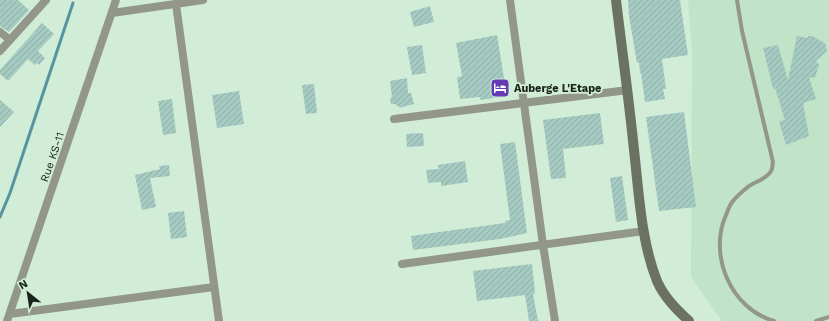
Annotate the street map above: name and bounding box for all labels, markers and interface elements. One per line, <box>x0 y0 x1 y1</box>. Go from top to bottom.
hotel icon: Auberge L'Etape <box>489 77 511 99</box>
place label: Auberge L'Etape <box>514 82 602 95</box>
street label: Rue KS-11 <box>38 131 67 184</box>
north arrow <box>8 273 48 313</box>
text: N <box>16 277 30 292</box>

